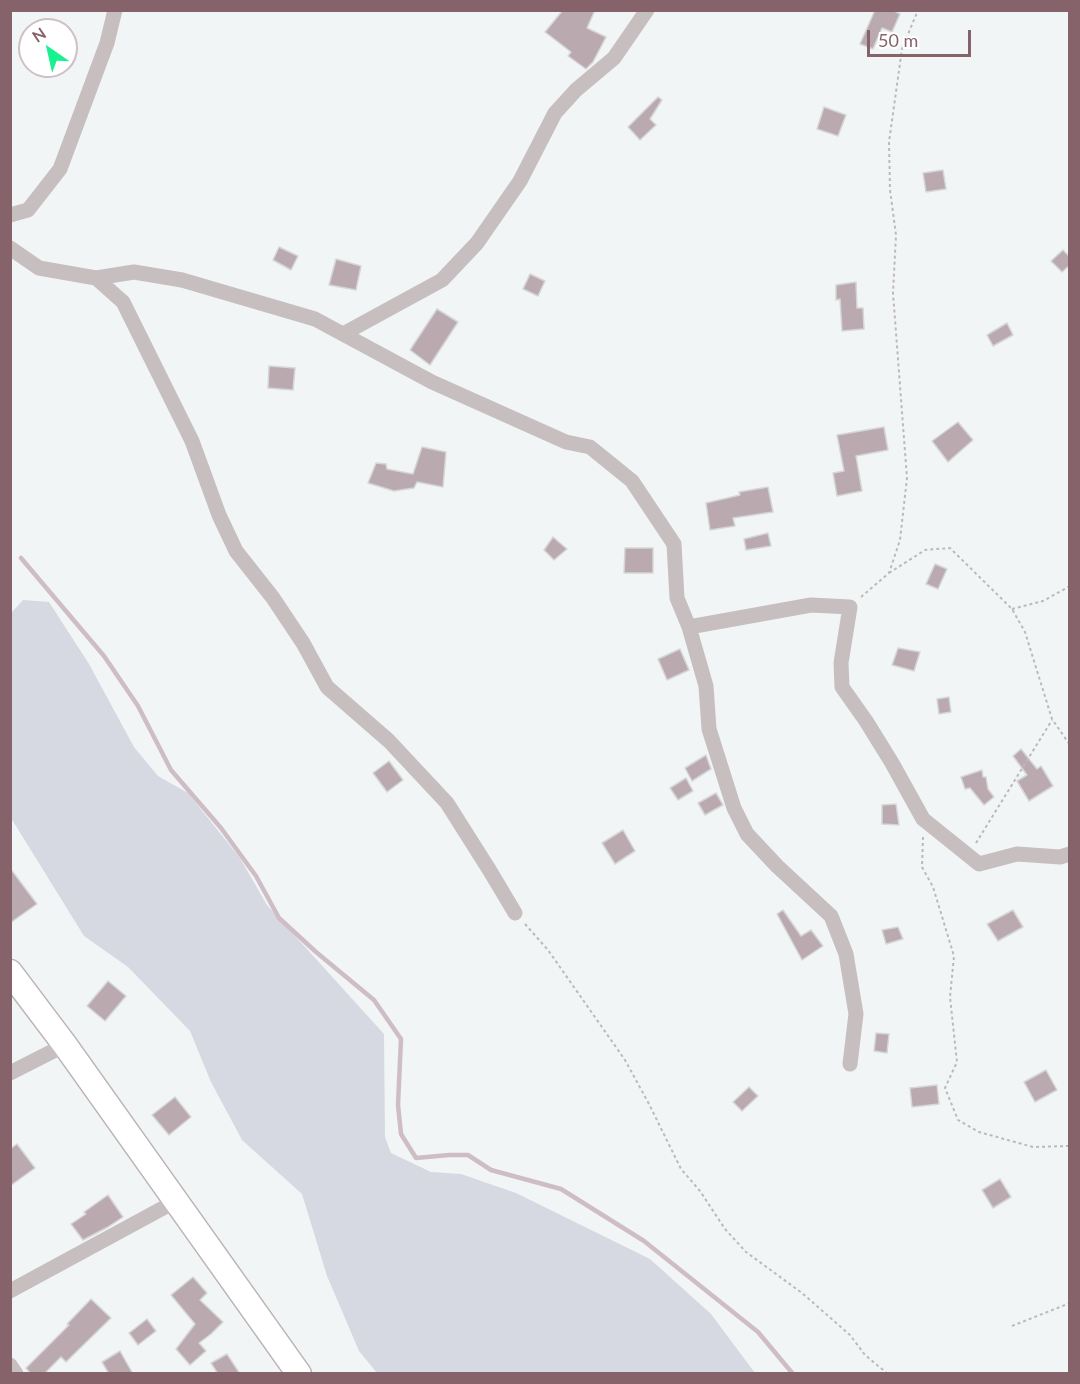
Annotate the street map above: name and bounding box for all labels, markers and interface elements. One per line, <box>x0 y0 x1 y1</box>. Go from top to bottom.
north arrow <box>18 18 78 78</box>
scale bar <box>870 18 974 56</box>
text: N <box>28 23 49 46</box>
text: 50 m <box>878 29 918 51</box>

